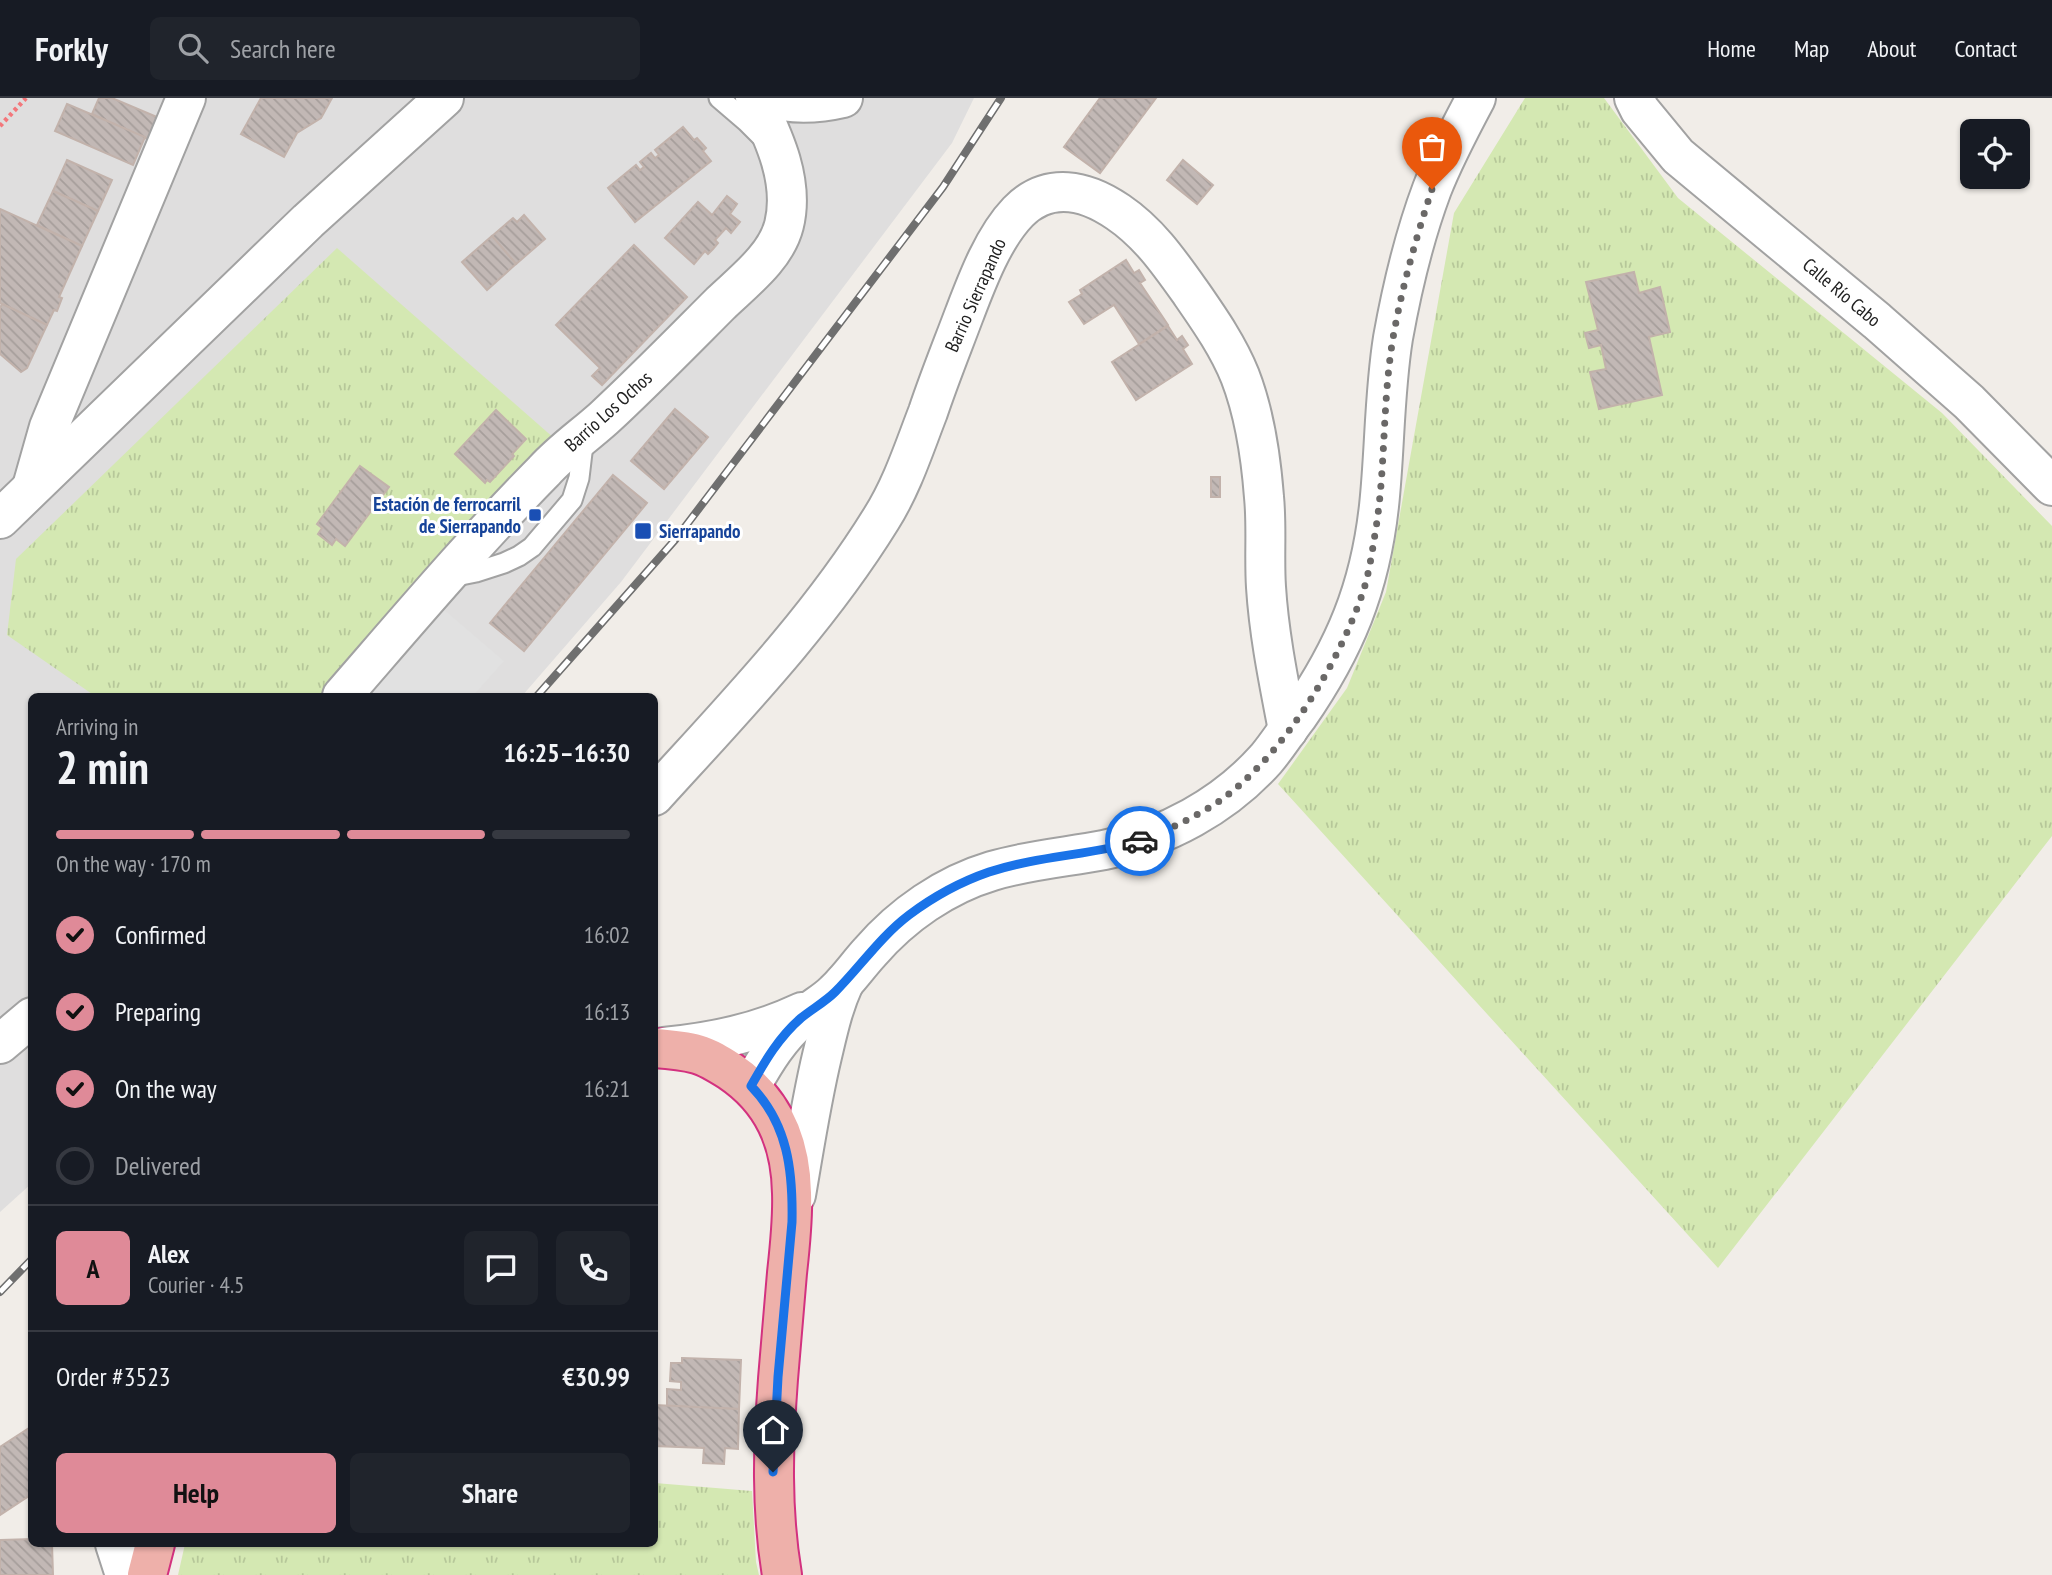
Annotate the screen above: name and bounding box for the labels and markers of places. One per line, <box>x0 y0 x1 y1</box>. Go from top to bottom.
pin <box>1402 117 1462 189</box>
place label: Estación de ferrocarril de Sierrapando <box>373 492 521 538</box>
marker: Estación de ferrocarril de Sierrapando <box>527 507 543 523</box>
place label: Sierrapando <box>659 519 741 543</box>
marker: Sierrapando <box>633 521 653 541</box>
pin <box>743 1400 803 1472</box>

